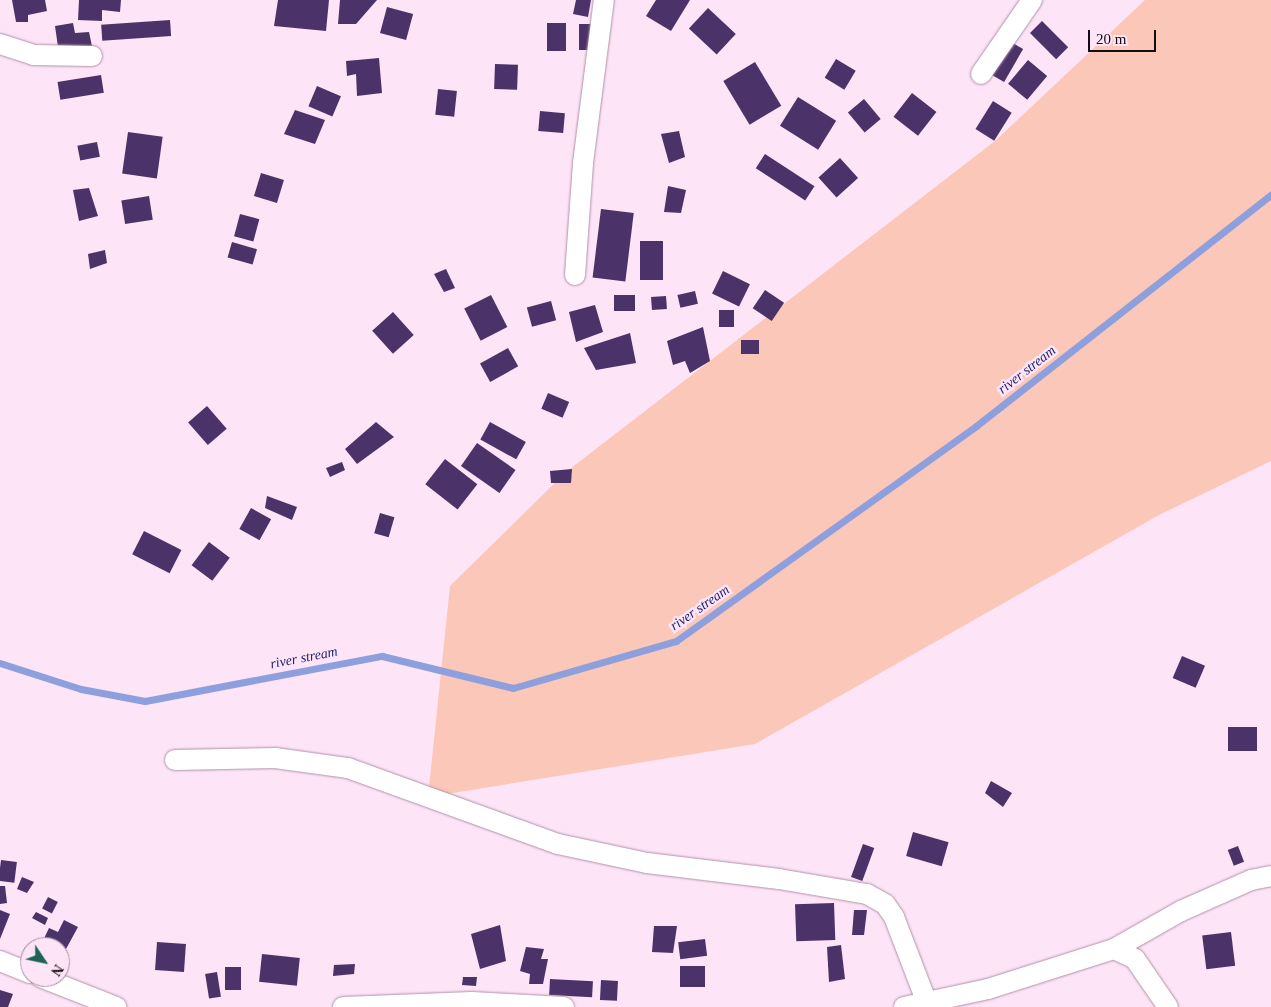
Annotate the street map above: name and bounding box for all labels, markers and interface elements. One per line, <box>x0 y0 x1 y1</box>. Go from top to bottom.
scale bar <box>1091 20 1158 52</box>
text: 20 m <box>1096 31 1126 47</box>
water label: river stream <box>995 342 1059 398</box>
water label: river stream <box>667 582 733 634</box>
water label: river stream <box>269 643 339 673</box>
north arrow <box>20 937 70 987</box>
text: N <box>48 962 66 978</box>

